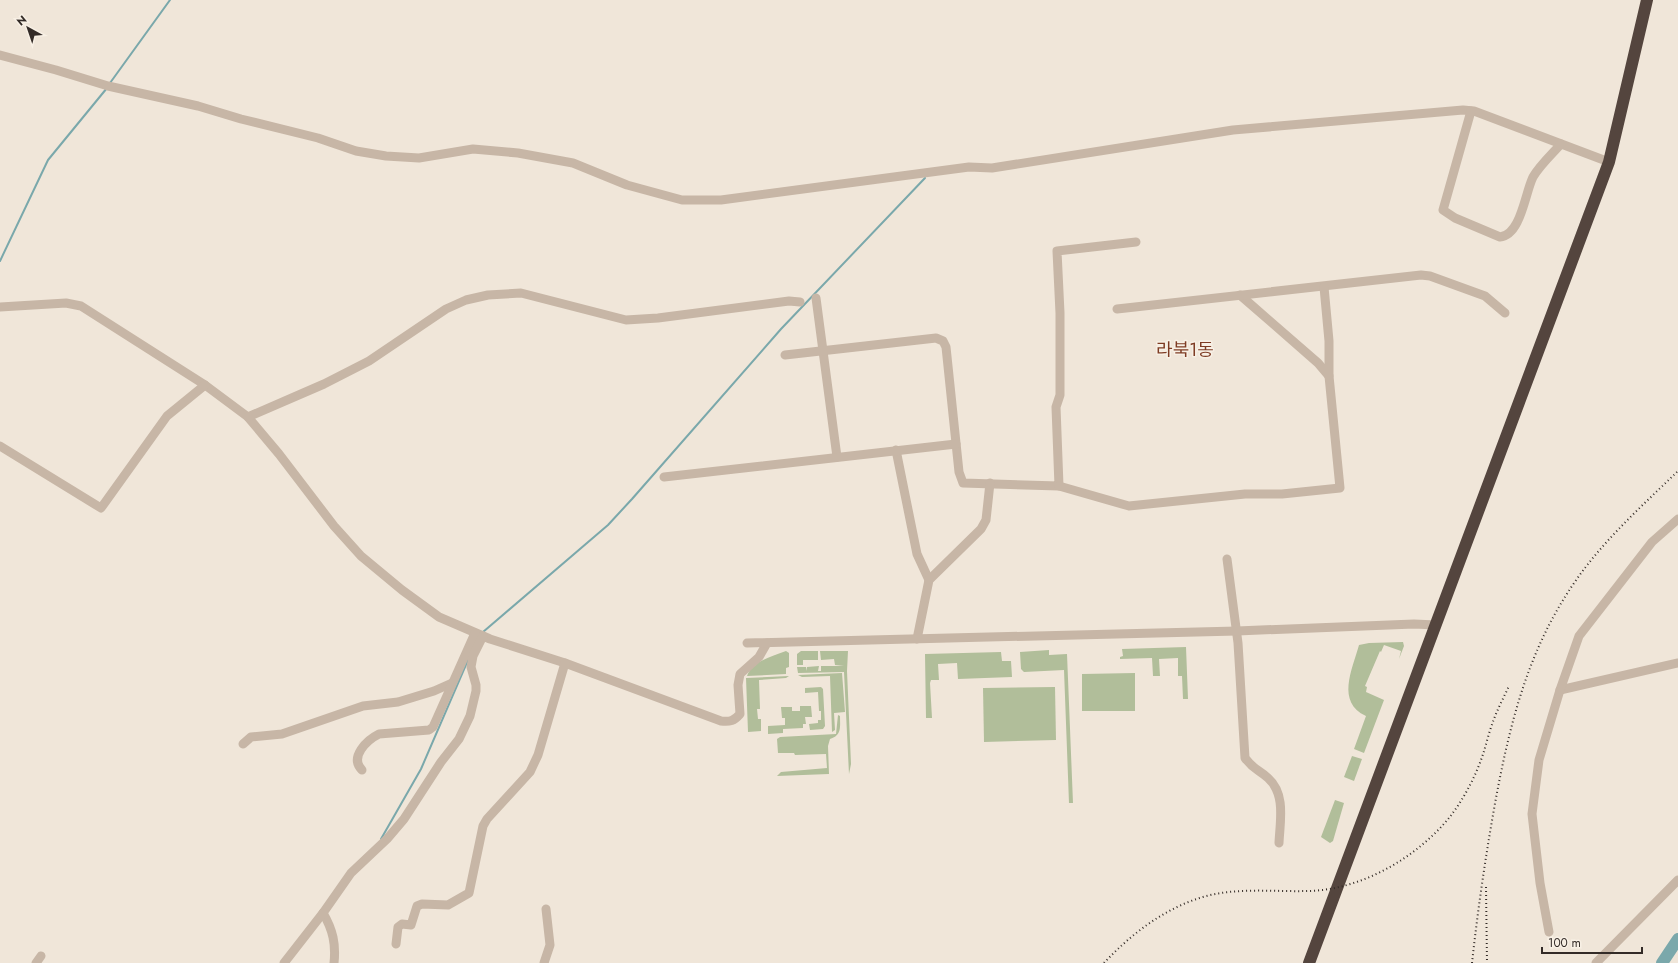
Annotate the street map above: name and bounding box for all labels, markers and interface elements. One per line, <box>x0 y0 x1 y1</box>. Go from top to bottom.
north arrow <box>8 8 48 48</box>
text: N <box>13 11 30 29</box>
district label: 라북1동 <box>1156 337 1214 363</box>
scale bar <box>1542 929 1642 955</box>
text: 100 m <box>1548 934 1581 952</box>

